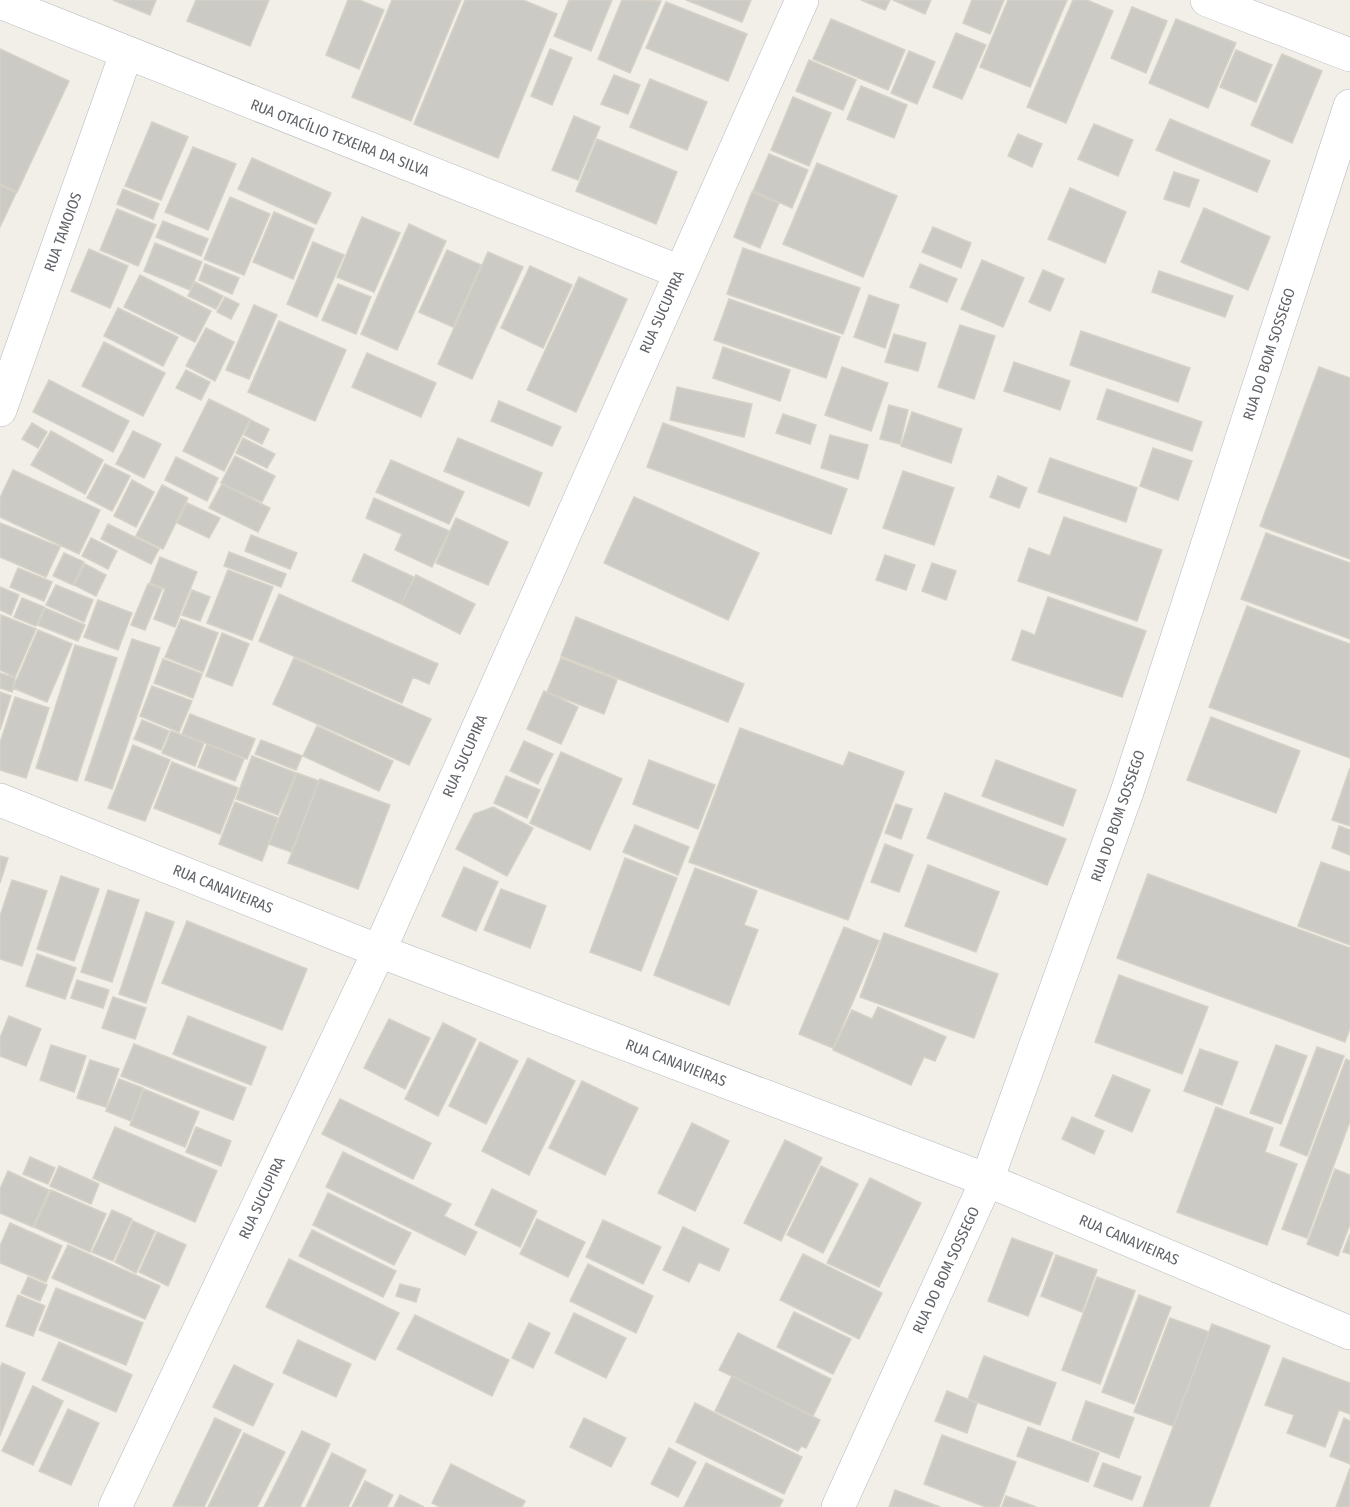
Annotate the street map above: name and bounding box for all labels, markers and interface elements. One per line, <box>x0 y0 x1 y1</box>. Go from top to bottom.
street label: RUA OTACÍLIO TEXEIRA DA SILVA <box>248 96 432 181</box>
street label: RUA TAMOIOS <box>40 190 86 274</box>
street label: RUA SUCUPIRA <box>636 268 688 356</box>
street label: RUA DO BOM SOSSEGO <box>1239 286 1299 422</box>
street label: RUA SUCUPIRA <box>439 712 491 800</box>
street label: RUA DO BOM SOSSEGO <box>1087 748 1149 884</box>
street label: RUA CANAVIEIRAS <box>170 861 276 917</box>
street label: RUA CANAVIEIRAS <box>623 1036 729 1090</box>
street label: RUA SUCUPIRA <box>235 1154 289 1242</box>
street label: RUA DO BOM SOSSEGO <box>909 1204 983 1336</box>
street label: RUA CANAVIEIRAS <box>1076 1211 1182 1269</box>

